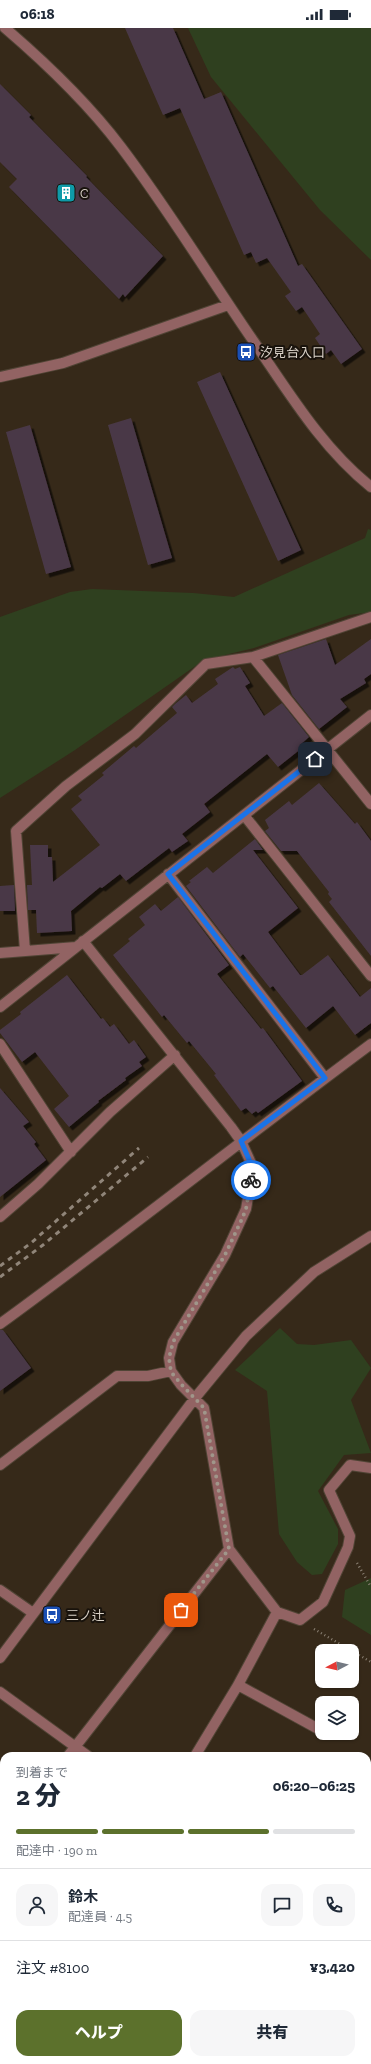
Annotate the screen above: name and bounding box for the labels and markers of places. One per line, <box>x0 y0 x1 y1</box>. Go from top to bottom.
building icon: C <box>55 182 77 204</box>
place label: C <box>80 186 88 201</box>
bus stop icon: 汐見台入口 <box>235 341 257 363</box>
place label: 汐見台入口 <box>260 345 325 360</box>
pin <box>298 742 332 776</box>
pin <box>164 1593 198 1627</box>
bus stop icon: 三ノ辻 <box>41 1604 63 1626</box>
place label: 三ノ辻 <box>66 1608 105 1623</box>

